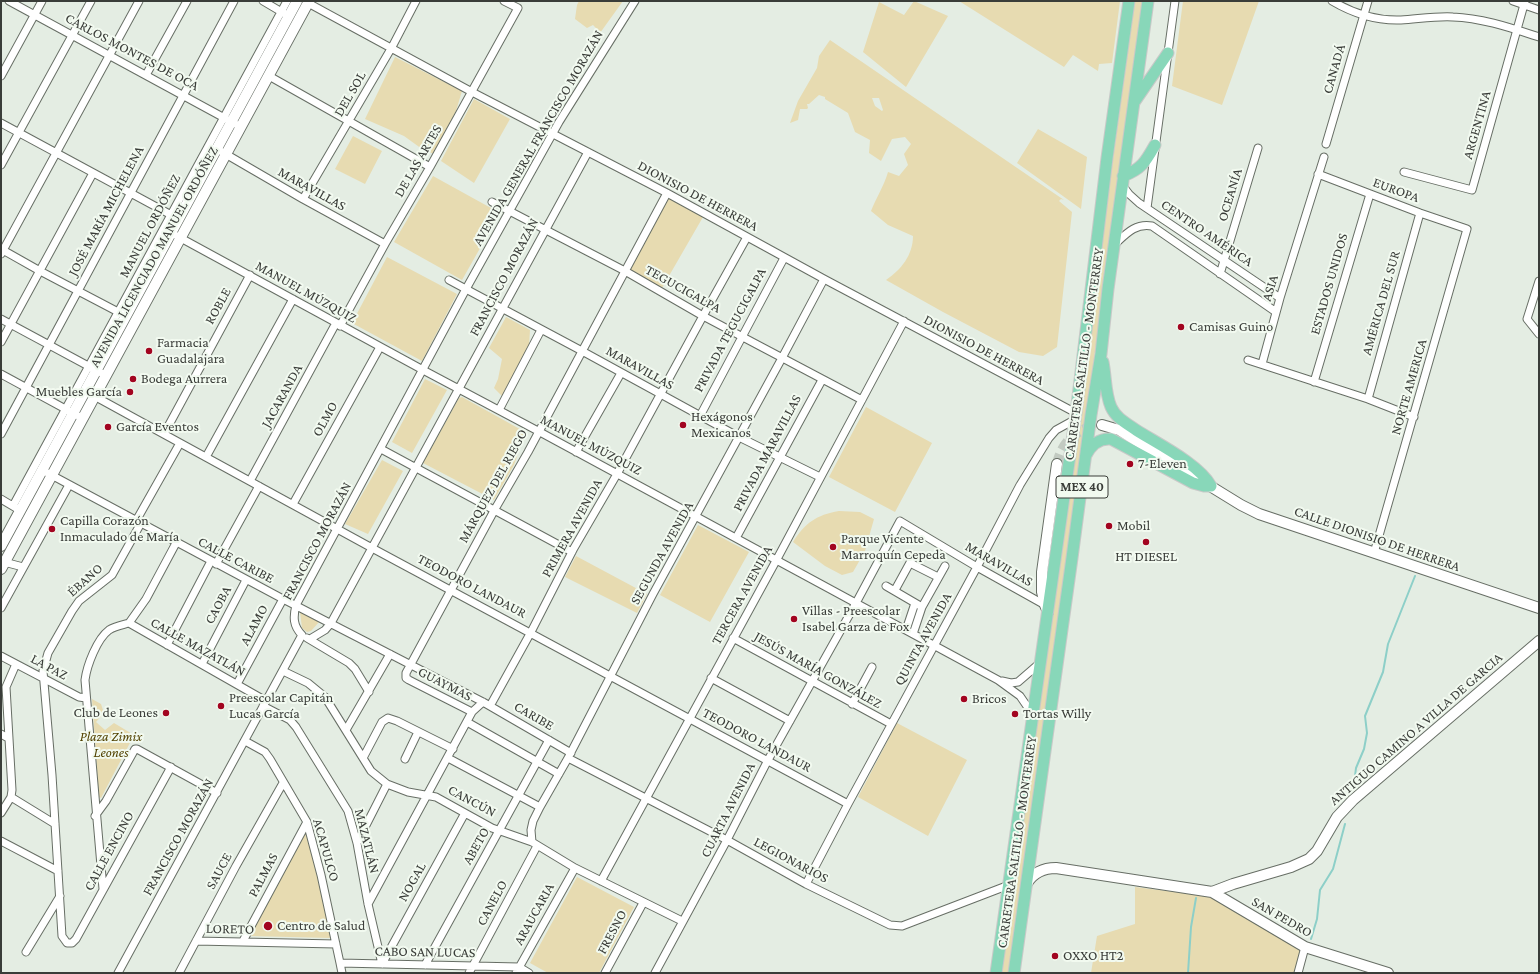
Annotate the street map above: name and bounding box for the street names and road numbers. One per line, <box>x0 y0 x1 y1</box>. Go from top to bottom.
street label: CARLOS MONTES DE OCA <box>62 10 202 94</box>
street label: AVENIDA GENERAL FRANCISCO MORAZÁN <box>469 27 607 249</box>
street label: CANADÁ <box>1319 42 1349 96</box>
street label: DEL SOL <box>330 68 370 120</box>
street label: ARGENTINA <box>1459 89 1495 161</box>
street label: DE LAS ARTES <box>391 122 445 200</box>
street label: JOSÉ MARÍA MICHELENA <box>65 143 147 279</box>
street label: AVENIDA LICENCIADO MANUEL ORDÓÑEZ <box>86 144 222 370</box>
street label: DIONISIO DE HERRERA <box>635 157 761 235</box>
street label: MARAVILLAS <box>275 163 349 215</box>
street label: OCEANÍA <box>1214 166 1246 224</box>
street label: MANUEL ORDÓÑEZ <box>116 171 184 281</box>
street label: EUROPA <box>1371 174 1421 206</box>
street label: CENTRO AMÉRICA <box>1158 196 1256 270</box>
street label: FRANCISCO MORAZÁN <box>466 215 542 339</box>
street label: ESTADOS UNIDOS <box>1306 231 1352 337</box>
street label: CARRETERA SALTILLO - MONTERREY <box>1061 247 1107 461</box>
street label: AMÉRICA DEL SUR <box>1358 249 1404 357</box>
street label: MANUEL MÚZQUIZ <box>253 257 359 327</box>
street label: TEGUCIGALPA <box>642 261 724 317</box>
street label: PRIVADA TEGUCIGALPA <box>690 265 770 395</box>
street label: ASIA <box>1258 273 1282 303</box>
street label: ROBLE <box>201 285 235 327</box>
street label: DIONISIO DE HERRERA <box>921 311 1047 389</box>
street label: NORTE AMERICA <box>1387 337 1431 437</box>
street label: MARAVILLAS <box>603 342 677 394</box>
street label: JACARANDA <box>258 361 306 431</box>
street label: PRIVADA MARAVILLAS <box>729 392 805 514</box>
street label: OLMO <box>309 399 341 439</box>
street label: MANUEL MÚZQUIZ <box>537 411 645 479</box>
street label: MÁRQUEZ DEL RIEGO <box>455 426 531 546</box>
street label: PRIMERA AVENIDA <box>538 476 606 580</box>
road number: MEX 40 <box>1056 476 1108 498</box>
street label: FRANCISCO MORAZÁN <box>279 479 355 603</box>
street label: SEGUNDA AVENIDA <box>627 499 697 607</box>
street label: CALLE DIONISIO DE HERRERA <box>1292 503 1462 575</box>
street label: CALLE CARIBE <box>195 533 277 587</box>
street label: MARAVILLAS <box>962 538 1036 590</box>
street label: TERCERA AVENIDA <box>708 543 776 647</box>
street label: TEODORO LANDAUR <box>415 550 529 622</box>
street label: ÉBANO <box>64 560 106 600</box>
street label: CAOBA <box>201 583 235 627</box>
street label: QUINTA AVENIDA <box>891 590 955 688</box>
street label: ALAMO <box>236 602 272 648</box>
street label: CALLE MAZATLÁN <box>147 614 249 680</box>
street label: JESÚS MARÍA GONZÁLEZ <box>751 628 885 712</box>
street label: ANTIGUO CAMINO A VILLA DE GARCIA <box>1326 649 1506 809</box>
street label: LA PAZ <box>28 650 70 684</box>
street label: GUAYMAS <box>415 663 475 705</box>
street label: CARIBE <box>511 698 557 734</box>
street label: TEODORO LANDAUR <box>700 704 814 776</box>
street label: CARRETERA SALTILLO - MONTERREY <box>994 735 1040 949</box>
street label: CUARTA AVENIDA <box>697 760 759 860</box>
street label: FRANCISCO MORAZÁN <box>139 775 217 899</box>
street label: CANCÚN <box>445 781 499 821</box>
street label: MAZATLÁN <box>351 807 383 875</box>
street label: CALLE ENCINO <box>80 808 138 894</box>
street label: ACAPULCO <box>309 817 343 883</box>
street label: ABETO <box>459 824 493 868</box>
street label: LEGIONARIOS <box>751 833 831 887</box>
street label: SAUCE <box>202 850 236 892</box>
street label: PALMAS <box>244 850 282 900</box>
street label: NOGAL <box>394 859 430 905</box>
street label: CANELO <box>473 877 511 929</box>
street label: ARAUCARIA <box>510 880 558 948</box>
street label: SAN PEDRO <box>1249 893 1315 941</box>
street label: FRESNO <box>593 907 631 957</box>
street label: LORETO <box>206 920 254 938</box>
street label: CABO SAN LUCAS <box>375 943 475 961</box>

